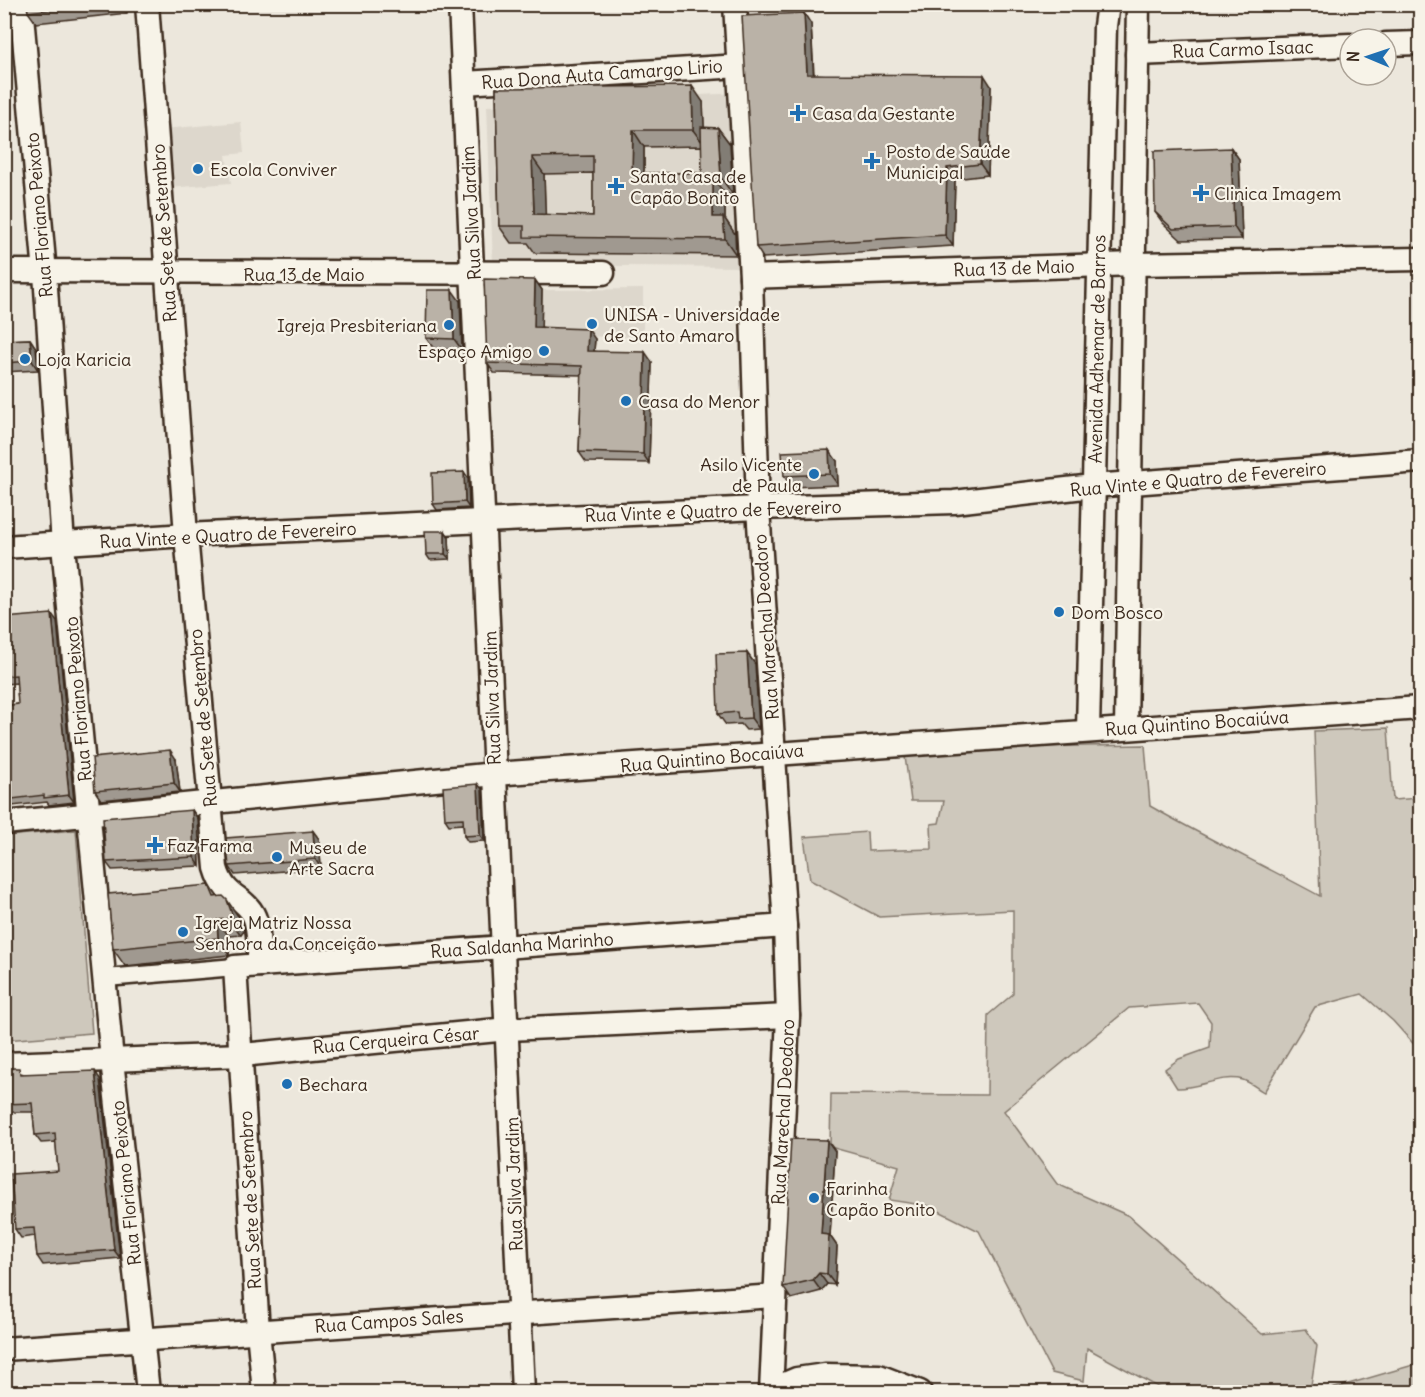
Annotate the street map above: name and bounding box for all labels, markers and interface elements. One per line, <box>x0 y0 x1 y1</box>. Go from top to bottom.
north arrow <box>1338 27 1398 87</box>
street label: Rua Carmo Isaac <box>1172 35 1314 63</box>
text: N <box>1343 51 1363 62</box>
street label: Rua Dona Auta Camargo Lirio <box>481 54 723 94</box>
place label: Casa da Gestante <box>812 102 955 125</box>
marker: Casa da Gestante <box>789 104 807 122</box>
street label: Rua Floriano Peixoto <box>20 131 58 299</box>
place label: Posto de Saúde Municipal <box>886 140 1011 184</box>
street label: Rua Sete de Setembro <box>146 143 182 323</box>
street label: Rua Silva Jardim <box>456 145 486 281</box>
marker: Posto de Saúde Municipal <box>863 152 881 170</box>
place label: Escola Conviver <box>210 158 338 181</box>
marker: Escola Conviver <box>191 162 205 176</box>
place label: Santa Casa de Capão Bonito <box>630 165 746 209</box>
marker: Santa Casa de Capão Bonito <box>607 177 625 195</box>
place label: Clinica Imagem <box>1214 182 1341 205</box>
marker: Clinica Imagem <box>1192 184 1210 202</box>
street label: Avenida Adhemar de Barros <box>1084 234 1110 464</box>
street label: Rua 13 de Maio <box>953 254 1075 282</box>
street label: Rua 13 de Maio <box>243 263 365 286</box>
place label: UNISA - Universidade de Santo Amaro <box>604 303 780 347</box>
place label: Igreja Presbiteriana <box>277 314 437 337</box>
marker: UNISA - Universidade de Santo Amaro <box>585 317 599 331</box>
marker: Igreja Presbiteriana <box>442 318 456 332</box>
place label: Espaço Amigo <box>418 340 532 363</box>
marker: Espaço Amigo <box>537 344 551 358</box>
place label: Loja Karicia <box>37 348 131 371</box>
marker: Loja Karicia <box>18 352 32 366</box>
place label: Casa do Menor <box>638 390 760 413</box>
marker: Casa do Menor <box>619 394 633 408</box>
place label: Asilo Vicente de Paula <box>700 453 802 497</box>
street label: Rua Vinte e Quatro de Fevereiro <box>1069 456 1327 502</box>
marker: Asilo Vicente de Paula <box>807 467 821 481</box>
street label: Rua Vinte e Quatro de Fevereiro <box>584 495 842 527</box>
street label: Rua Vinte e Quatro de Fevereiro <box>99 517 357 553</box>
street label: Rua Marechal Deodoro <box>748 533 784 721</box>
place label: Dom Bosco <box>1071 601 1163 624</box>
marker: Dom Bosco <box>1052 605 1066 619</box>
street label: Rua Floriano Peixoto <box>59 615 97 783</box>
street label: Rua Sete de Setembro <box>184 628 222 808</box>
street label: Rua Silva Jardim <box>478 630 506 766</box>
street label: Rua Quintino Bocaiúva <box>1104 705 1290 741</box>
street label: Rua Quintino Bocaiúva <box>619 739 805 777</box>
place label: Faz Farma <box>167 834 253 857</box>
place label: Museu de Arte Sacra <box>289 836 375 880</box>
marker: Faz Farma <box>148 838 162 852</box>
marker: Museu de Arte Sacra <box>270 850 284 864</box>
place label: Igreja Matriz Nossa Senhora da Conceição <box>195 911 377 955</box>
marker: Igreja Matriz Nossa Senhora da Conceição <box>176 925 190 939</box>
street label: Rua Saldanha Marinho <box>429 927 615 963</box>
street label: Rua Marechal Deodoro <box>767 1018 799 1206</box>
street label: Rua Cerqueira César <box>312 1021 481 1059</box>
place label: Bechara <box>299 1073 368 1096</box>
marker: Bechara <box>280 1077 294 1091</box>
street label: Rua Floriano Peixoto <box>106 1099 146 1267</box>
street label: Rua Sete de Setembro <box>234 1110 266 1290</box>
street label: Rua Silva Jardim <box>500 1116 528 1252</box>
place label: Farinha Capão Bonito <box>826 1177 935 1221</box>
marker: Farinha Capão Bonito <box>807 1191 821 1205</box>
street label: Rua Campos Sales <box>314 1304 464 1338</box>

